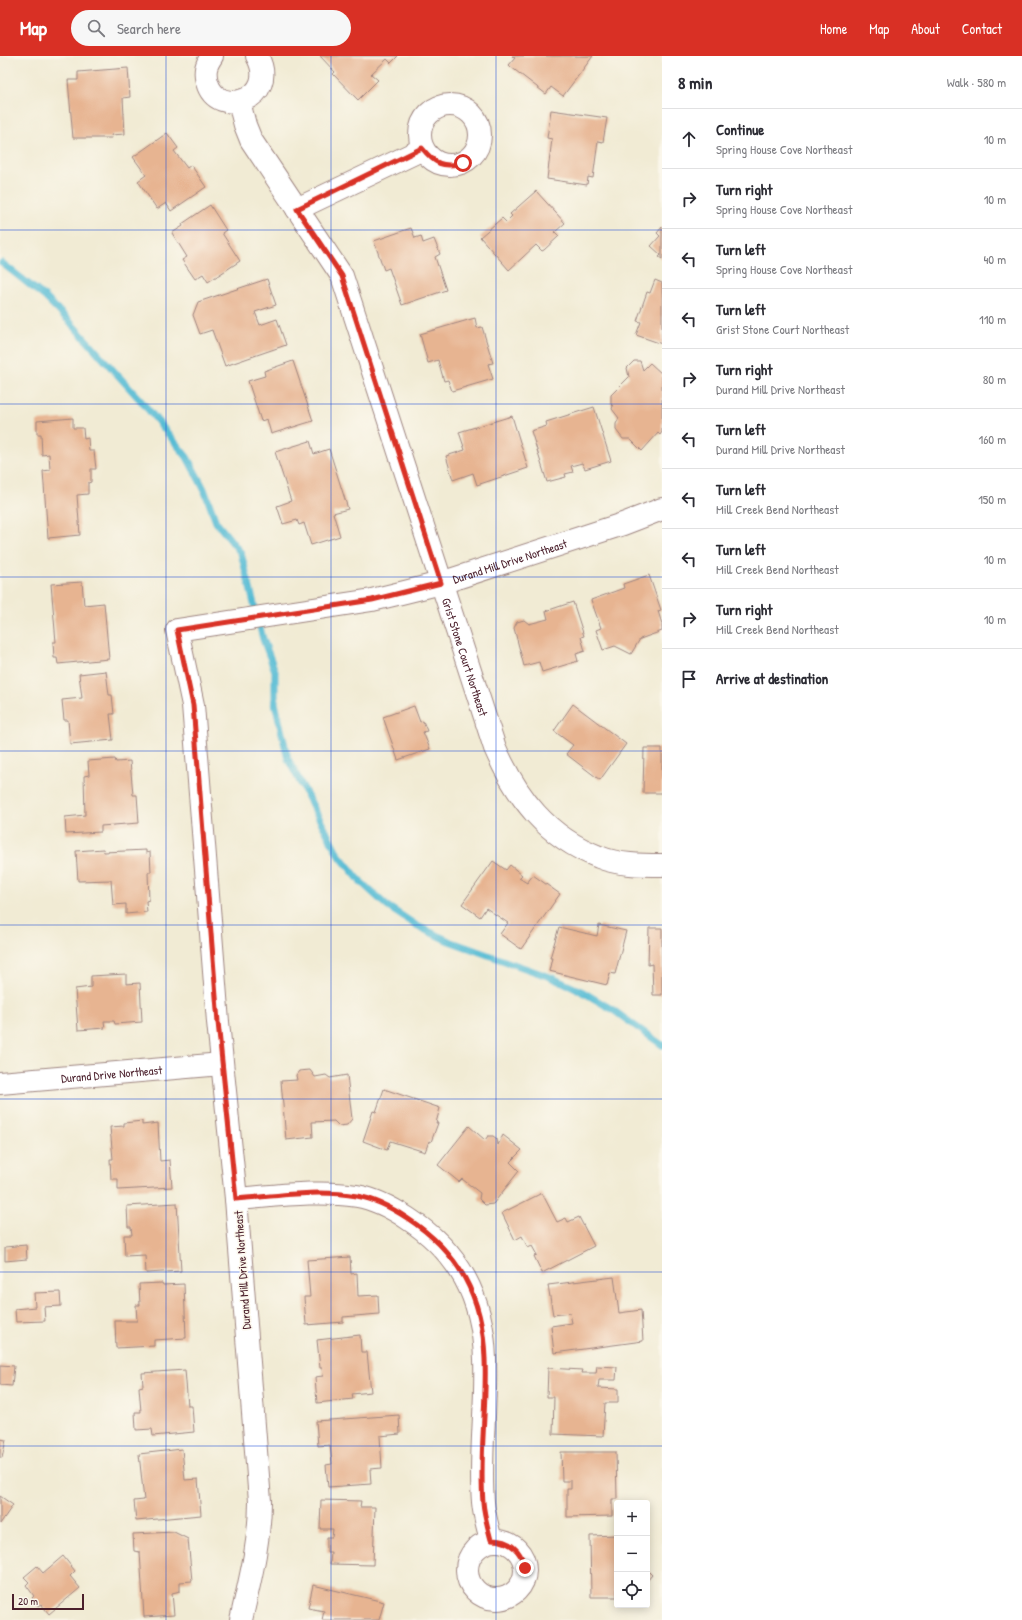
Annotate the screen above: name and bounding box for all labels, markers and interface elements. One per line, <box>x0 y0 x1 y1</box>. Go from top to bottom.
search box <box>71 10 351 46</box>
text: Map <box>20 15 47 41</box>
icon: search <box>85 17 107 39</box>
text: Search here <box>117 18 181 39</box>
text: Home <box>820 19 847 38</box>
text: Map <box>869 19 889 38</box>
text: About <box>911 19 940 38</box>
text: Contact <box>962 19 1002 38</box>
text: 8 min <box>678 71 712 94</box>
text: Walk · 580 m <box>947 73 1006 91</box>
text: Continue <box>716 119 764 140</box>
icon: ahead <box>678 128 700 150</box>
text: 10 m <box>984 130 1006 148</box>
text: Spring House Cove Northeast <box>716 140 852 158</box>
route start <box>454 154 472 172</box>
text: Turn right <box>716 179 772 200</box>
icon: right <box>678 188 700 210</box>
text: 10 m <box>984 190 1006 208</box>
text: Spring House Cove Northeast <box>716 200 852 218</box>
text: Turn left <box>716 239 766 260</box>
icon: left <box>678 248 700 270</box>
text: 40 m <box>983 250 1006 268</box>
text: Spring House Cove Northeast <box>716 260 852 278</box>
text: Turn left <box>716 299 766 320</box>
icon: left <box>678 308 700 330</box>
text: 110 m <box>979 310 1006 328</box>
text: Grist Stone Court Northeast <box>716 320 849 338</box>
text: Turn right <box>716 359 772 380</box>
icon: right <box>678 368 700 390</box>
text: 80 m <box>983 370 1006 388</box>
text: Durand Mill Drive Northeast <box>716 380 845 398</box>
text: Turn left <box>716 419 766 440</box>
icon: left <box>678 428 700 450</box>
text: 160 m <box>978 430 1006 448</box>
text: Durand Mill Drive Northeast <box>716 440 845 458</box>
text: Turn left <box>716 479 766 500</box>
icon: left <box>678 488 700 510</box>
text: 150 m <box>978 490 1006 508</box>
text: Mill Creek Bend Northeast <box>716 500 839 518</box>
street label: Durand Mill Drive Northeast <box>450 534 570 587</box>
text: Turn left <box>716 539 766 560</box>
icon: left <box>678 548 700 570</box>
text: 10 m <box>984 550 1006 568</box>
text: Mill Creek Bend Northeast <box>716 560 839 578</box>
street label: Grist Stone Court Northeast <box>438 596 493 719</box>
text: Turn right <box>716 599 772 620</box>
icon: right <box>678 608 700 630</box>
text: 10 m <box>984 610 1006 628</box>
text: Mill Creek Bend Northeast <box>716 620 839 638</box>
icon: arrive <box>678 668 700 690</box>
text: Arrive at destination <box>716 668 828 689</box>
street label: Durand Drive Northeast <box>60 1061 164 1086</box>
street label: Durand Mill Drive Northeast <box>229 1209 255 1330</box>
map controls <box>614 1500 650 1608</box>
button: + <box>614 1500 650 1536</box>
button: − <box>614 1536 650 1572</box>
route end <box>516 1559 534 1577</box>
button: locate <box>614 1572 650 1608</box>
scale bar <box>12 1592 84 1611</box>
text: 20 m <box>18 1594 38 1608</box>

